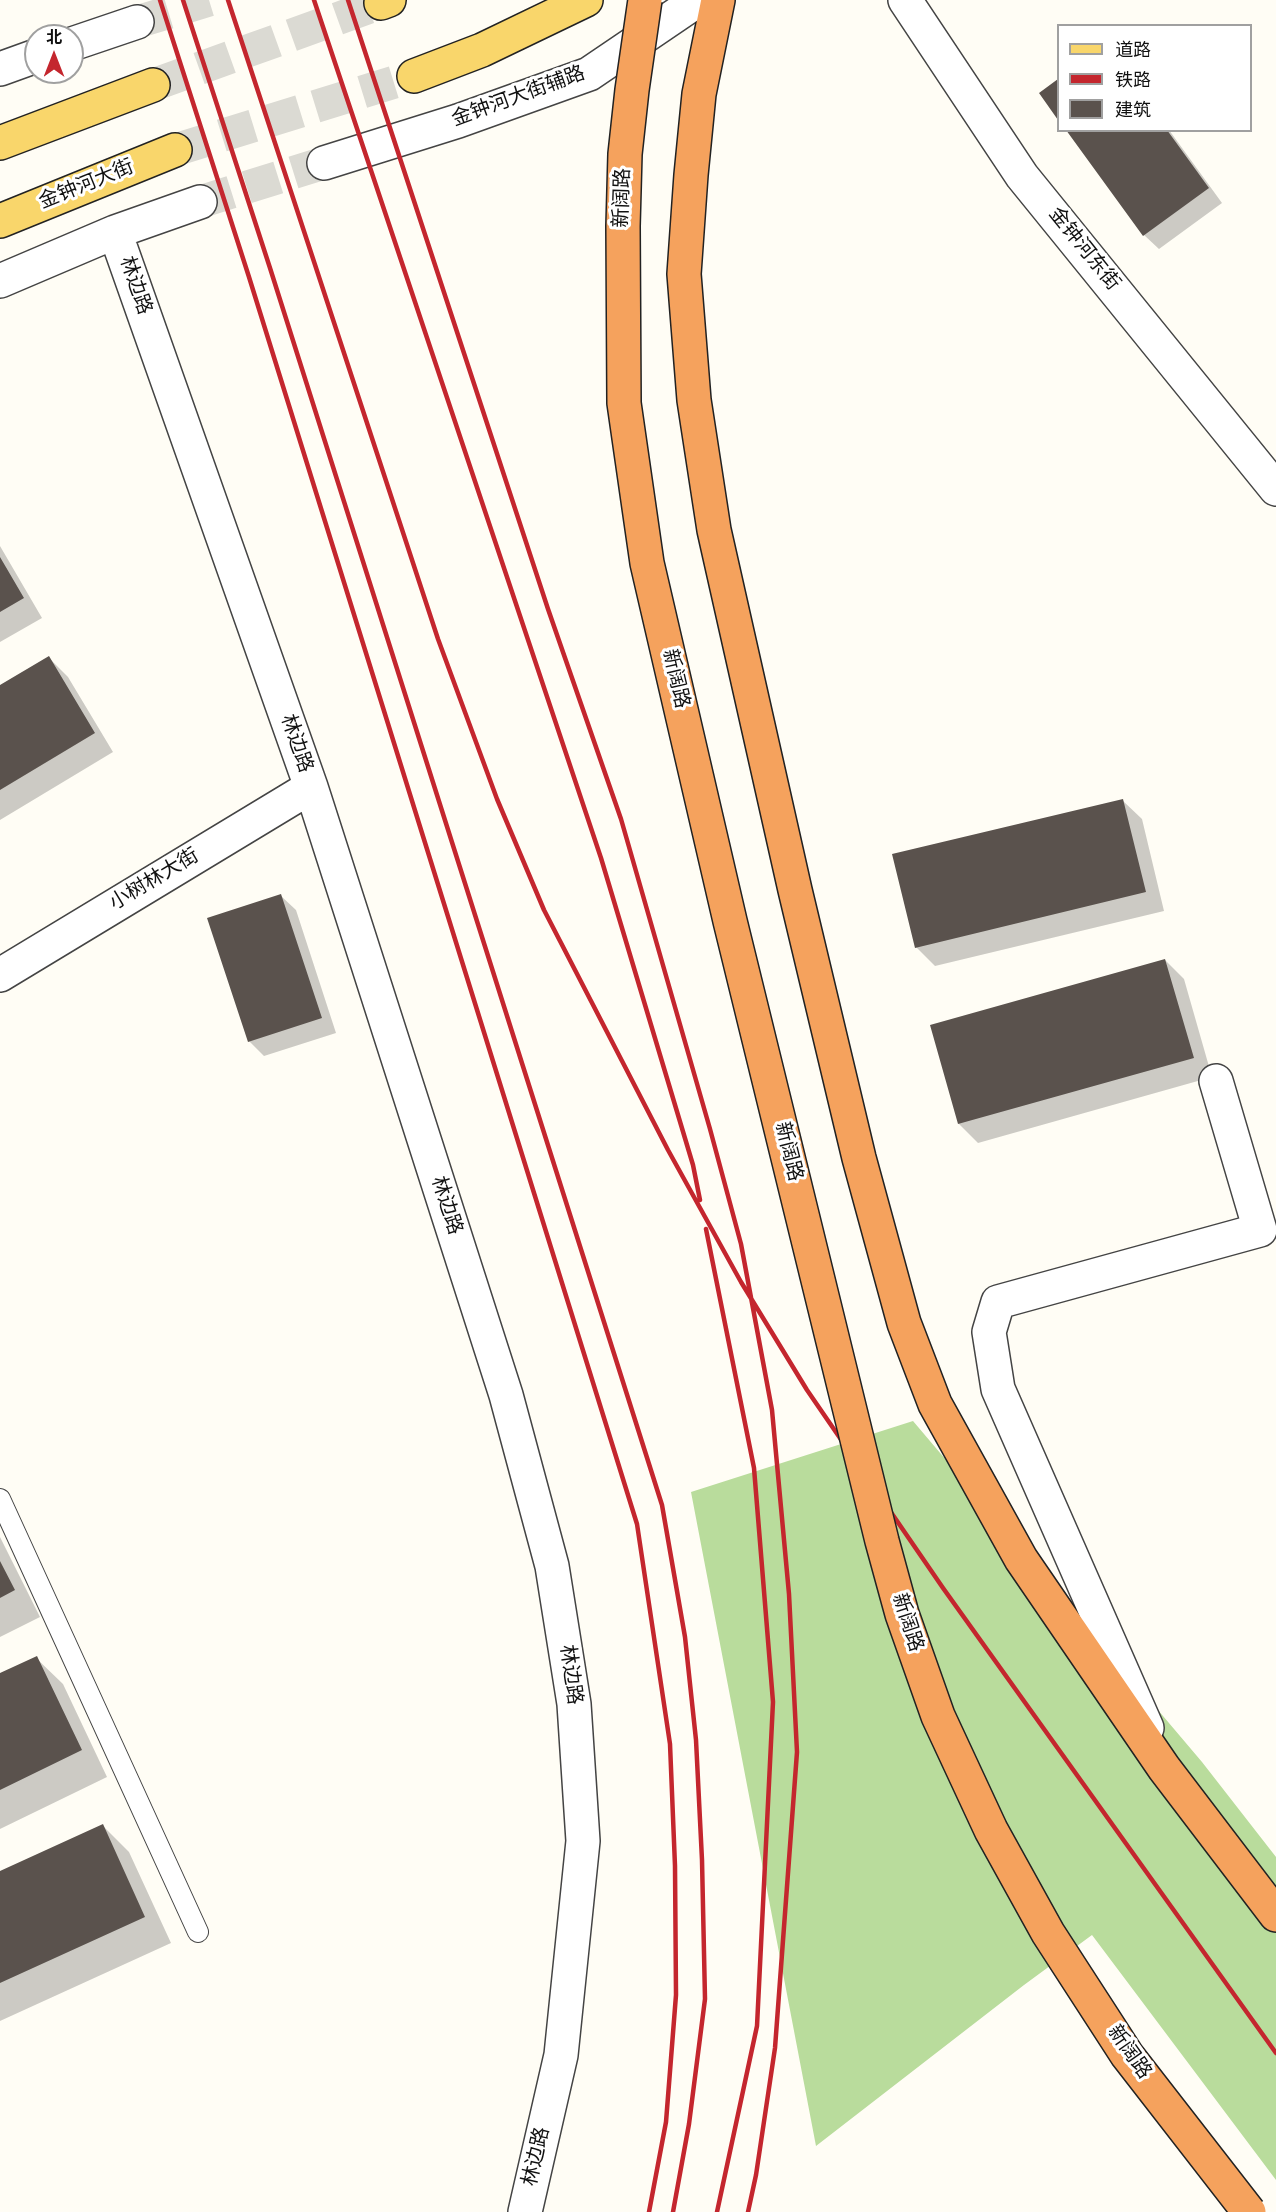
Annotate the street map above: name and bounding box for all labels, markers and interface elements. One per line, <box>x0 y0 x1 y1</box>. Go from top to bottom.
north arrow <box>24 24 84 84</box>
legend <box>1057 24 1252 132</box>
text: 北 <box>46 26 62 50</box>
text: 道路 <box>1115 37 1151 64</box>
street label: 金钟河大街辅路 <box>449 63 589 133</box>
text: 铁路 <box>1115 67 1151 94</box>
text: 建筑 <box>1115 97 1151 124</box>
street label: 金钟河大街 <box>36 156 138 216</box>
street label: 新阔路 <box>611 168 637 228</box>
street label: 金钟河东街 <box>1042 204 1124 296</box>
street label: 林边路 <box>113 254 155 318</box>
street label: 新阔路 <box>656 647 692 711</box>
street label: 林边路 <box>274 712 316 776</box>
street label: 小树林大街 <box>106 845 204 917</box>
street label: 新阔路 <box>768 1120 806 1184</box>
street label: 林边路 <box>424 1174 466 1238</box>
street label: 新阔路 <box>885 1591 927 1655</box>
street label: 林边路 <box>553 1644 585 1706</box>
street label: 新阔路 <box>1101 2022 1155 2084</box>
street label: 林边路 <box>520 2125 556 2189</box>

